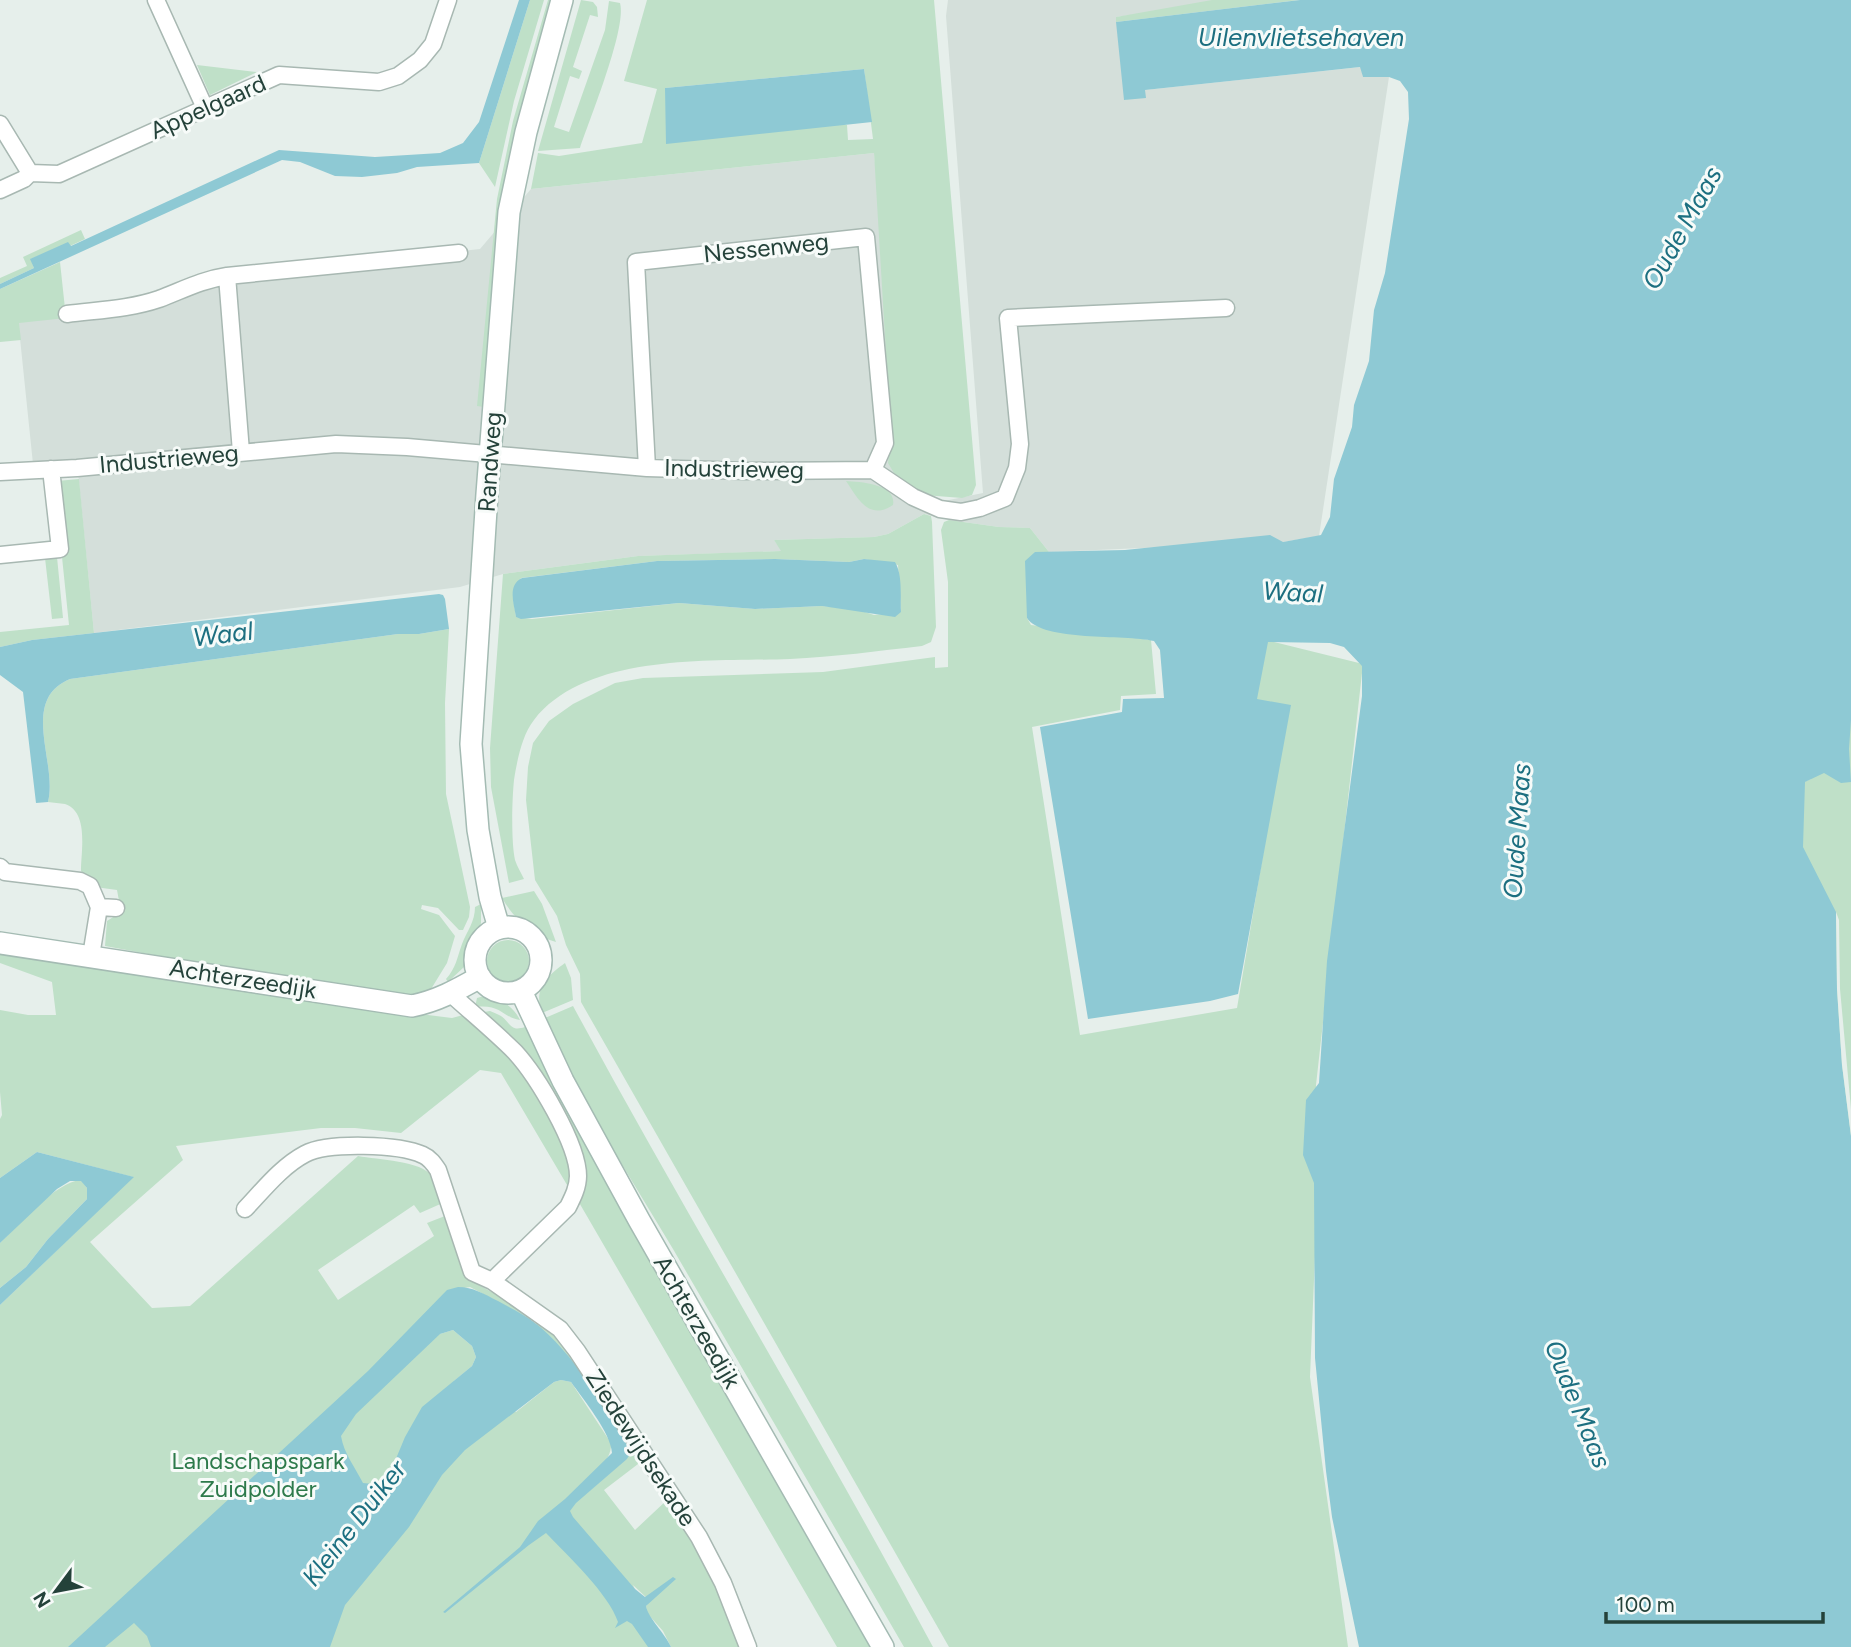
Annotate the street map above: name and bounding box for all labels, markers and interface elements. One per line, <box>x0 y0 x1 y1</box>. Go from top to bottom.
water label: Uilenvlietsehaven <box>1198 21 1404 53</box>
street label: Appelgaard <box>145 68 270 145</box>
water label: Oude Maas <box>1635 161 1729 295</box>
street label: Nessenweg <box>702 226 830 269</box>
street label: Randweg <box>472 411 507 513</box>
street label: Industrieweg <box>98 438 240 479</box>
street label: Industrieweg <box>664 453 804 484</box>
water label: Waal <box>1262 574 1324 610</box>
water label: Waal <box>191 614 255 654</box>
water label: Oude Maas <box>1496 762 1538 900</box>
street label: Achterzeedijk <box>168 953 319 1004</box>
street label: Achterzeedijk <box>648 1250 747 1394</box>
water label: Oude Maas <box>1538 1335 1618 1473</box>
street label: Ziedewijdsekade <box>580 1364 703 1531</box>
park label: Landschapspark Zuidpolder <box>171 1446 345 1503</box>
water label: Kleine Duiker <box>295 1453 414 1592</box>
north arrow <box>21 1556 91 1626</box>
scale bar <box>1606 1580 1823 1624</box>
text: N <box>28 1587 56 1612</box>
text: 100 m <box>1616 1592 1675 1617</box>

